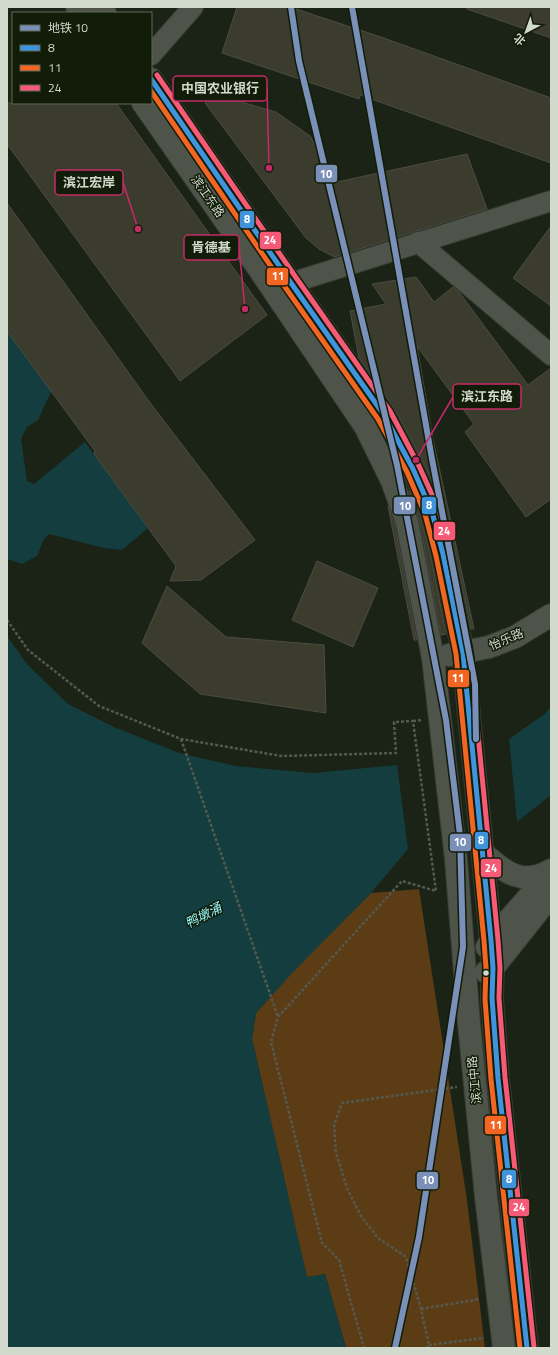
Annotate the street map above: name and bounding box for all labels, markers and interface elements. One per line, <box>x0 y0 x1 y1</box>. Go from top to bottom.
legend <box>12 12 152 104</box>
north arrow <box>506 12 546 52</box>
text: 地铁 10 <box>48 18 88 37</box>
text: 北 <box>510 30 529 49</box>
text: 8 <box>48 38 55 57</box>
text: 11 <box>48 58 61 77</box>
callout: 中国农业银行 <box>173 76 267 101</box>
text: 24 <box>48 78 62 97</box>
text: 中国农业银行 <box>181 78 259 98</box>
line badge: 10 <box>315 164 338 183</box>
text: 10 <box>320 166 332 182</box>
callout: 滨江宏岸 <box>55 170 123 195</box>
street label: 滨江东路 <box>186 171 230 221</box>
text: 滨江宏岸 <box>63 172 115 192</box>
line badge: 8 <box>239 210 255 229</box>
text: 8 <box>244 211 250 227</box>
line badge: 24 <box>259 231 282 250</box>
text: 24 <box>264 232 276 248</box>
callout: 肯德基 <box>184 235 239 260</box>
text: 肯德基 <box>191 237 231 257</box>
line badge: 11 <box>266 267 289 286</box>
text: 11 <box>272 268 284 284</box>
callout: 滨江东路 <box>453 384 521 409</box>
text: 滨江东路 <box>461 386 513 406</box>
line badge: 10 <box>393 496 416 515</box>
line badge: 8 <box>421 496 437 515</box>
text: 8 <box>426 497 432 513</box>
text: 10 <box>399 498 411 514</box>
line badge: 24 <box>433 521 456 541</box>
text: 24 <box>438 523 450 539</box>
street label: 怡乐路 <box>486 623 526 655</box>
line badge: 11 <box>447 669 470 688</box>
text: 11 <box>452 670 464 686</box>
line badge: 8 <box>474 831 489 850</box>
text: 8 <box>478 832 484 848</box>
line badge: 10 <box>449 833 472 852</box>
text: 10 <box>454 834 466 850</box>
line badge: 24 <box>480 858 502 878</box>
text: 24 <box>485 860 497 876</box>
water label: 鸭墩涌 <box>181 896 227 933</box>
unlabelled marker <box>481 968 491 978</box>
street label: 滨江中路 <box>462 1055 486 1105</box>
line badge: 11 <box>484 1115 507 1135</box>
text: 11 <box>490 1117 502 1133</box>
line badge: 8 <box>501 1169 517 1189</box>
line badge: 10 <box>416 1171 439 1190</box>
text: 8 <box>506 1171 512 1187</box>
text: 10 <box>422 1172 434 1188</box>
line badge: 24 <box>508 1198 530 1217</box>
text: 24 <box>513 1199 525 1215</box>

